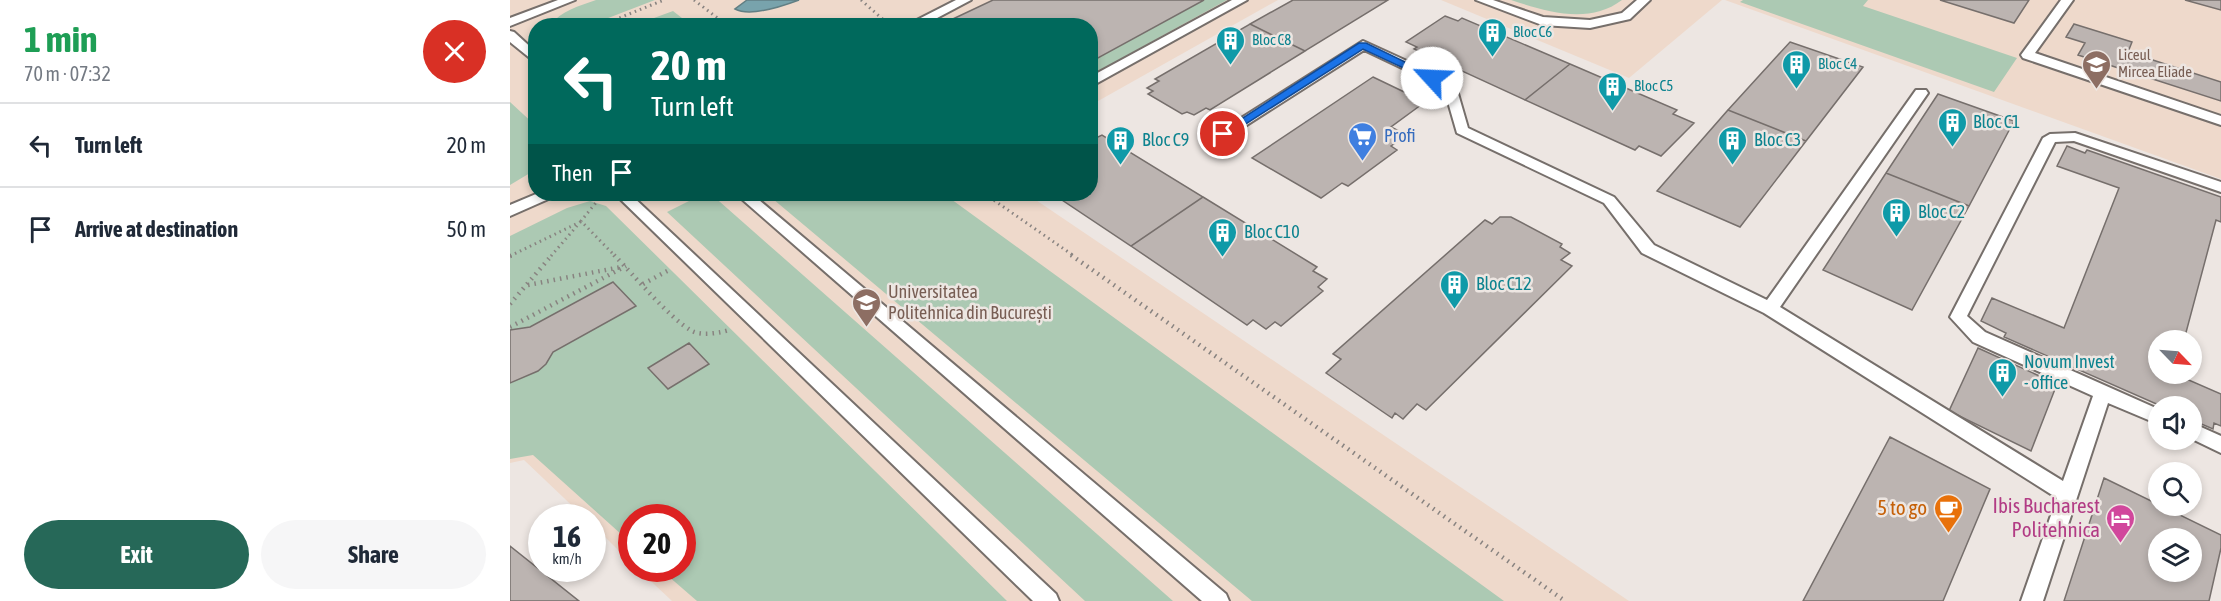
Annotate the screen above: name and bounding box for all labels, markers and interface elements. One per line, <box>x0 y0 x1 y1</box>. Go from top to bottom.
building icon: Bloc C6 <box>1476 16 1508 58</box>
text: 1 min <box>24 18 98 60</box>
button: close <box>423 20 486 83</box>
place label: Bloc C6 <box>1513 23 1552 40</box>
building icon: Bloc C8 <box>1215 24 1247 66</box>
place label: Bloc C8 <box>1252 31 1291 48</box>
text: 20 m <box>651 41 726 89</box>
icon: left <box>552 42 630 120</box>
position arrow <box>1400 46 1464 110</box>
place label: Liceul Mircea Eliade <box>2118 46 2192 80</box>
building icon: Bloc C4 <box>1781 48 1813 90</box>
school or university icon: Liceul Mircea Eliade <box>2081 48 2113 90</box>
place label: Bloc C4 <box>1818 55 1857 72</box>
text: 70 m · 07:32 <box>24 62 111 85</box>
building icon: Bloc C5 <box>1597 70 1629 112</box>
place label: Bloc C5 <box>1634 77 1673 94</box>
text: Turn left <box>651 91 734 122</box>
building icon: Bloc C1 <box>1936 106 1968 148</box>
pin <box>1197 108 1248 159</box>
place label: Bloc C1 <box>1973 111 2020 132</box>
icon: arrive <box>1206 117 1239 150</box>
supermarket icon: Profi <box>1347 120 1379 162</box>
building icon: Bloc C9 <box>1105 124 1137 166</box>
building icon: Bloc C3 <box>1717 124 1749 166</box>
place label: Profi <box>1384 125 1416 146</box>
icon: left <box>24 129 57 162</box>
place label: Bloc C9 <box>1142 129 1189 150</box>
place label: Bloc C3 <box>1754 129 1801 150</box>
text: Turn left <box>75 132 142 158</box>
text: 20 m <box>446 132 486 158</box>
icon: arrive <box>605 156 638 189</box>
text: Then <box>552 160 593 186</box>
building icon: Bloc C2 <box>1881 196 1913 238</box>
place label: Bloc C2 <box>1918 201 1965 222</box>
icon: arrive <box>24 213 57 246</box>
text: Arrive at destination <box>75 216 238 242</box>
text: 50 m <box>446 216 486 242</box>
building icon: Bloc C10 <box>1207 216 1239 258</box>
place label: Bloc C10 <box>1244 221 1300 242</box>
building icon: Bloc C12 <box>1439 268 1471 310</box>
place label: Bloc C12 <box>1476 273 1532 294</box>
place label: Universitatea Politehnica din București <box>888 281 1052 323</box>
school or university icon: Universitatea Politehnica din București <box>851 286 883 328</box>
north arrow <box>2148 330 2202 384</box>
map controls <box>2148 330 2202 582</box>
place label: Novum Invest - office <box>2024 351 2115 393</box>
building icon: Novum Invest - office <box>1987 356 2019 398</box>
button: sound <box>2148 396 2202 450</box>
button: search <box>2148 462 2202 516</box>
cafe icon: 5 to go <box>1932 492 1964 534</box>
place label: Ibis Bucharest Politehnica <box>1993 493 2100 541</box>
place label: 5 to go <box>1877 495 1927 519</box>
hotel icon: Ibis Bucharest Politehnica <box>2105 502 2137 544</box>
speed limit sign: 20 <box>618 504 696 582</box>
text: 16 <box>553 519 581 553</box>
button: Exit <box>24 520 249 589</box>
button: Share <box>261 520 486 589</box>
button: layers <box>2148 528 2202 582</box>
text: km/h <box>552 550 582 567</box>

